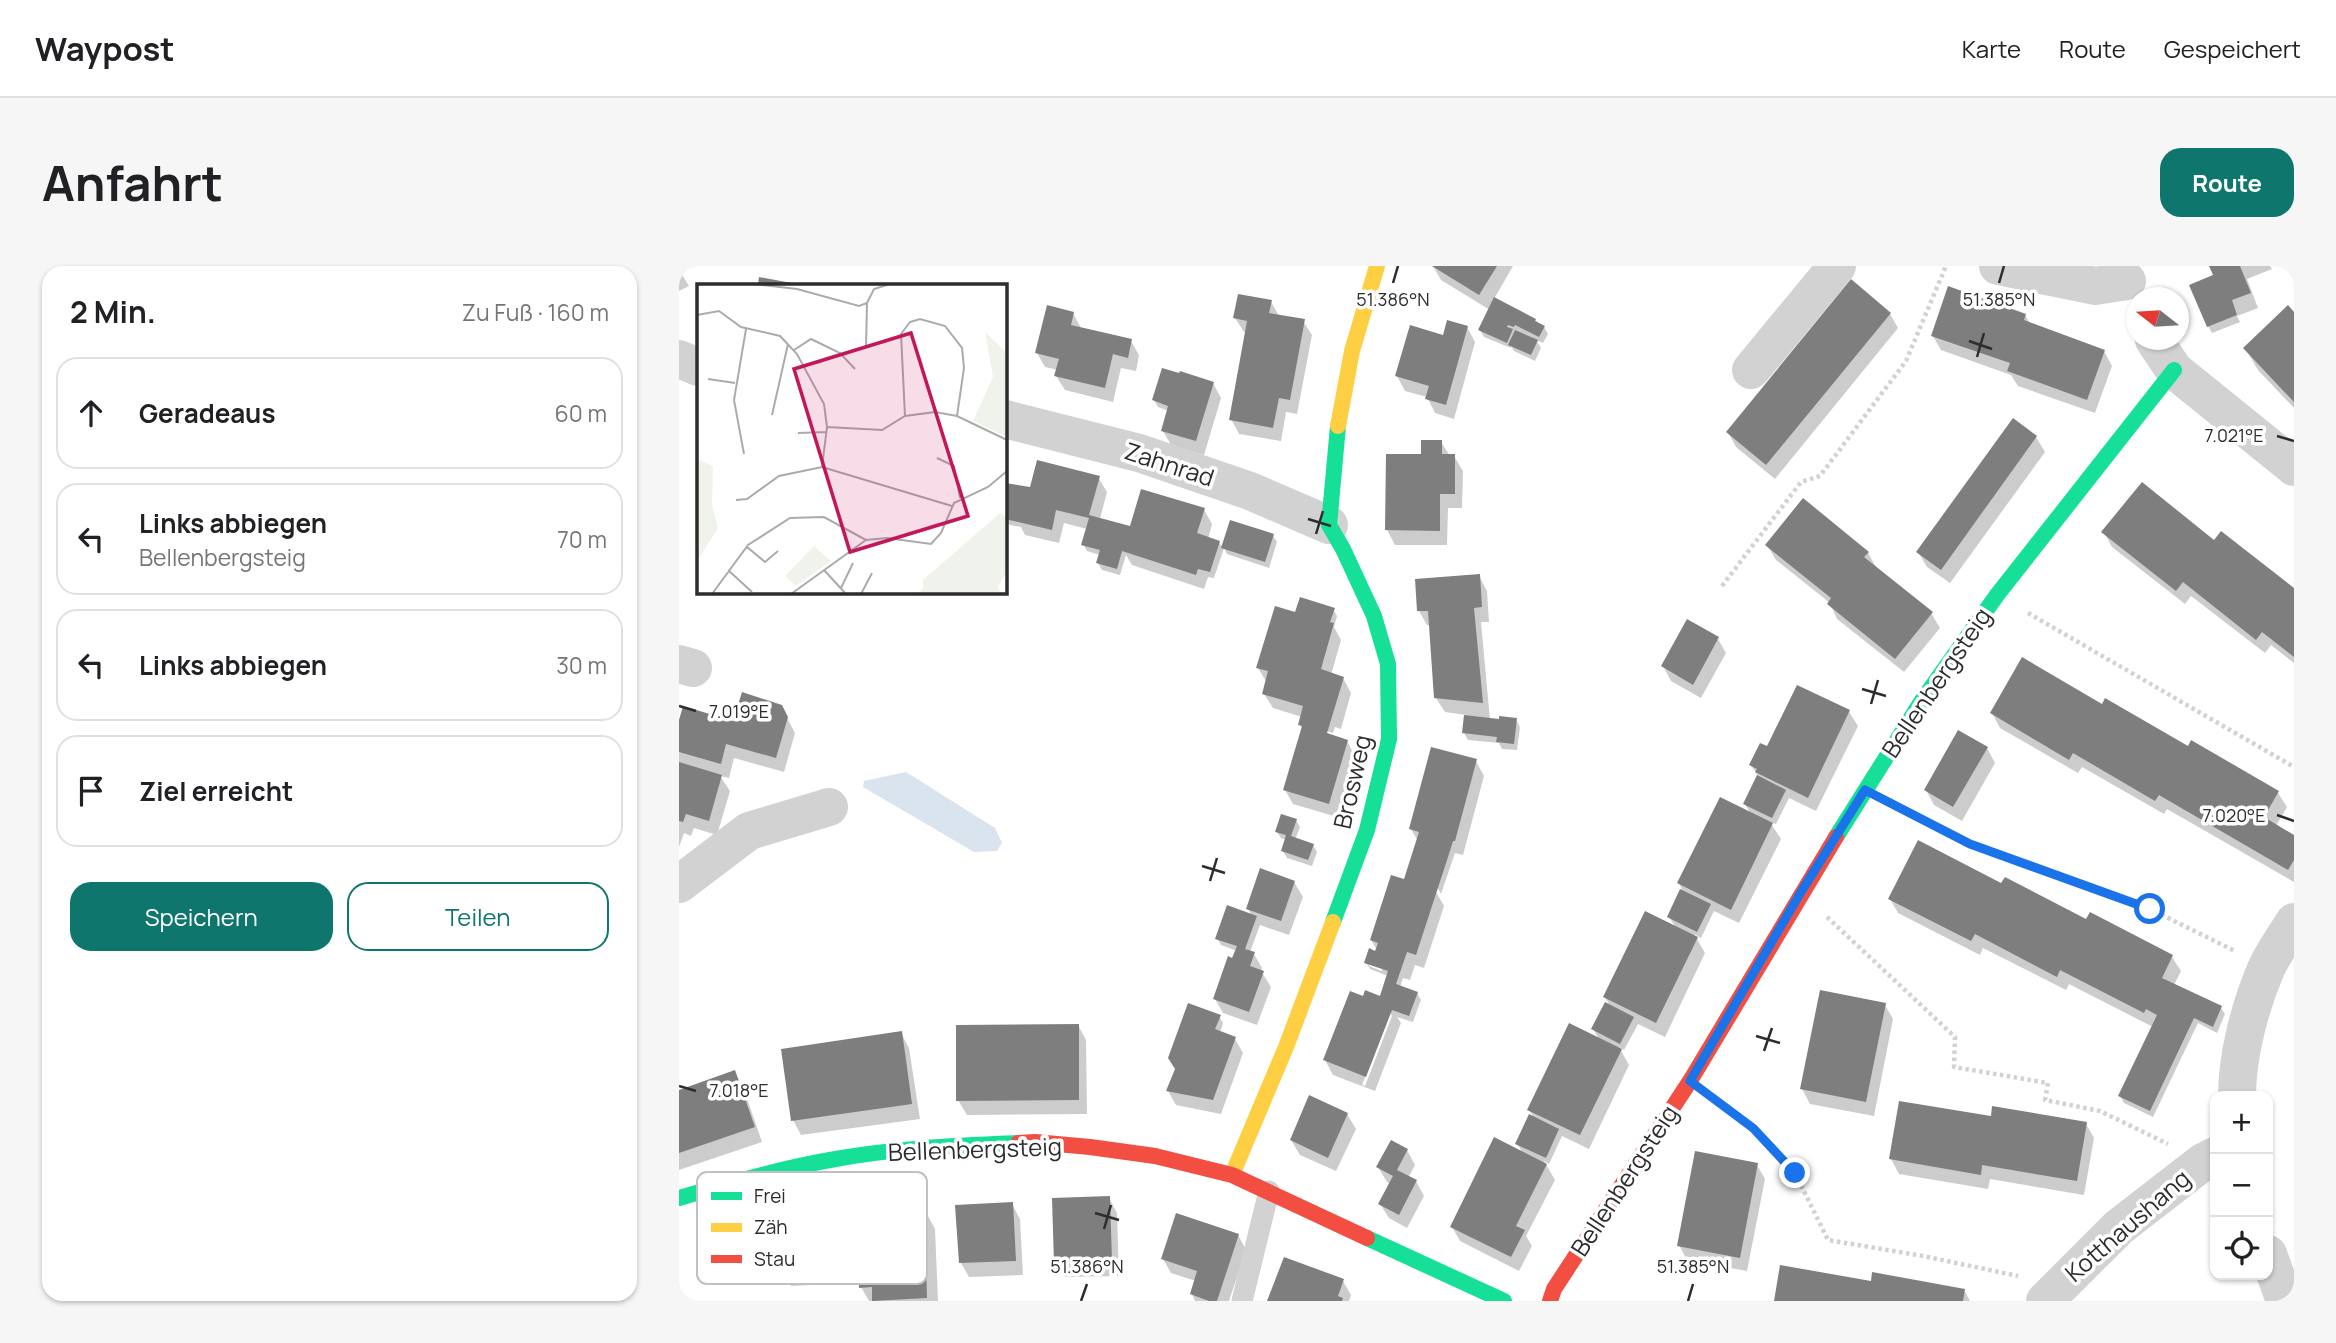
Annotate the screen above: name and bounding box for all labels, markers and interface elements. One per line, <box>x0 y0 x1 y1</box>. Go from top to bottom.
text: Waypost <box>35 26 175 71</box>
text: Karte <box>1962 32 2021 65</box>
text: Route <box>2059 32 2126 65</box>
text: Gespeichert <box>2164 32 2301 65</box>
button: Route <box>2160 148 2294 217</box>
text: Anfahrt <box>42 149 223 216</box>
inset map <box>697 284 1006 593</box>
text: 51.386°N <box>1356 287 1430 311</box>
text: 51.385°N <box>1963 287 2035 311</box>
north arrow <box>2126 287 2189 350</box>
text: 2 Min. <box>70 291 156 332</box>
text: Zu Fuß · 160 m <box>462 296 609 328</box>
icon: ahead <box>72 394 110 432</box>
text: Geradeaus <box>139 395 275 431</box>
text: 60 m <box>555 397 607 429</box>
text: 7.021°E <box>2204 423 2264 447</box>
street label: Zahnrad <box>1120 434 1218 494</box>
text: Links abbiegen <box>139 505 327 541</box>
icon: left <box>72 520 110 558</box>
text: 70 m <box>557 523 607 555</box>
text: Bellenbergsteig <box>139 541 306 573</box>
street label: Bellenbergsteig <box>1873 601 1998 764</box>
icon: left <box>72 646 110 684</box>
text: Links abbiegen <box>139 647 327 683</box>
text: 30 m <box>556 649 607 681</box>
text: 7.019°E <box>709 699 769 723</box>
street label: Brosweg <box>1325 731 1378 832</box>
icon: arrive <box>72 772 110 810</box>
text: Ziel erreicht <box>139 773 293 809</box>
text: 7.020°E <box>2203 803 2265 827</box>
button: Speichern <box>70 882 333 951</box>
button: Teilen <box>347 882 609 951</box>
route start <box>2134 893 2165 924</box>
text: 7.018°E <box>709 1078 769 1102</box>
map controls <box>2210 1091 2273 1280</box>
button: + <box>2210 1091 2273 1154</box>
street label: Bellenbergsteig <box>1563 1098 1685 1262</box>
street label: Bellenbergsteig <box>887 1129 1063 1168</box>
button: − <box>2210 1154 2273 1217</box>
route end <box>1779 1157 1810 1188</box>
street label: Kotthaushang <box>2057 1161 2197 1288</box>
legend <box>697 1172 927 1284</box>
text: Frei <box>754 1183 786 1209</box>
text: Zäh <box>754 1214 788 1240</box>
button: locate <box>2210 1217 2273 1280</box>
text: Stau <box>754 1246 795 1272</box>
text: 51.386°N <box>1050 1254 1124 1278</box>
text: 51.385°N <box>1657 1254 1729 1278</box>

